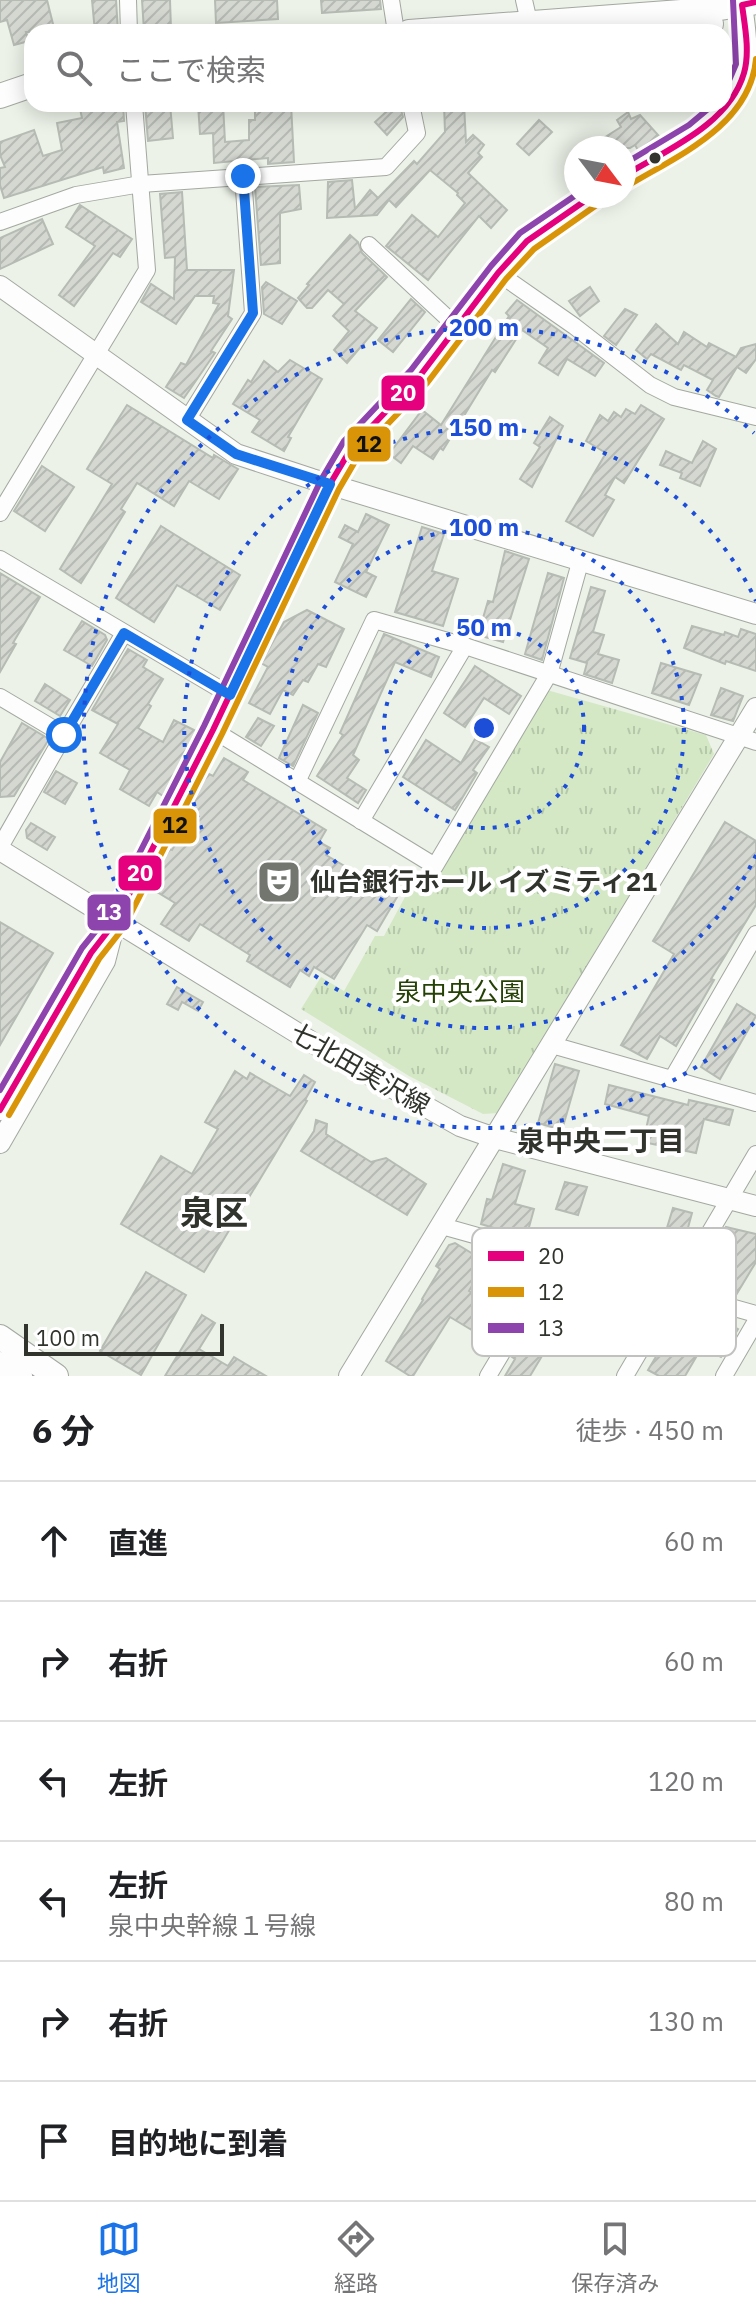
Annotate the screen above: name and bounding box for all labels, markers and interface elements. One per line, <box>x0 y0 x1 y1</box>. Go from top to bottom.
search box <box>24 24 732 112</box>
icon: search <box>52 46 96 90</box>
text: ここで検索 <box>116 50 266 89</box>
north arrow <box>564 136 636 208</box>
unlabelled marker <box>647 150 663 166</box>
route end <box>225 158 261 194</box>
text: 200 m <box>449 311 519 343</box>
line badge: 20 <box>380 374 426 412</box>
text: 20 <box>390 378 416 407</box>
text: 150 m <box>449 411 519 443</box>
line badge: 12 <box>346 425 392 463</box>
text: 12 <box>356 429 382 458</box>
text: 100 m <box>449 511 519 543</box>
text: 50 m <box>456 611 512 643</box>
centre of rings <box>470 714 498 742</box>
route start <box>46 717 82 753</box>
line badge: 12 <box>152 807 198 845</box>
text: 12 <box>162 810 188 839</box>
line badge: 20 <box>117 854 163 892</box>
text: 20 <box>127 858 153 887</box>
theatre icon: 仙台銀行ホール イズミティ21 <box>255 858 303 906</box>
place label: 仙台銀行ホール イズミティ21 <box>310 864 657 898</box>
line badge: 13 <box>86 893 132 932</box>
text: 13 <box>96 897 122 926</box>
park label: 泉中央公園 <box>395 974 525 1008</box>
street label: 七北田実沢線 <box>284 1014 437 1122</box>
district label: 泉中央二丁目 <box>517 1122 685 1159</box>
district label: 泉区 <box>180 1190 248 1234</box>
legend <box>472 1228 736 1356</box>
text: 20 <box>538 1241 564 1270</box>
text: 12 <box>538 1277 564 1306</box>
text: 13 <box>538 1313 564 1342</box>
scale bar <box>24 1320 224 1356</box>
text: 100 m <box>36 1323 100 1352</box>
text: 6 分 <box>32 1408 94 1452</box>
text: 徒歩 · 450 m <box>576 1413 724 1447</box>
icon: ahead <box>32 1519 76 1563</box>
text: 直進 <box>108 1523 168 1562</box>
text: 60 m <box>664 1524 724 1558</box>
icon: right <box>32 1639 76 1683</box>
text: 右折 <box>108 1643 168 1682</box>
text: 60 m <box>664 1644 724 1678</box>
icon: left <box>32 1759 76 1803</box>
text: 左折 <box>108 1763 168 1802</box>
text: 120 m <box>648 1764 724 1798</box>
text: 左折 <box>108 1865 168 1904</box>
icon: left <box>32 1879 76 1923</box>
text: 80 m <box>664 1884 724 1918</box>
text: 泉中央幹線１号線 <box>108 1908 316 1942</box>
icon: right <box>32 1999 76 2043</box>
text: 右折 <box>108 2003 168 2042</box>
text: 130 m <box>648 2004 724 2038</box>
icon: arrive <box>32 2119 76 2163</box>
text: 目的地に到着 <box>108 2123 288 2162</box>
tab: 地図 <box>97 2217 141 2297</box>
tab: 経路 <box>334 2217 378 2297</box>
tab: 保存済み <box>571 2217 659 2297</box>

